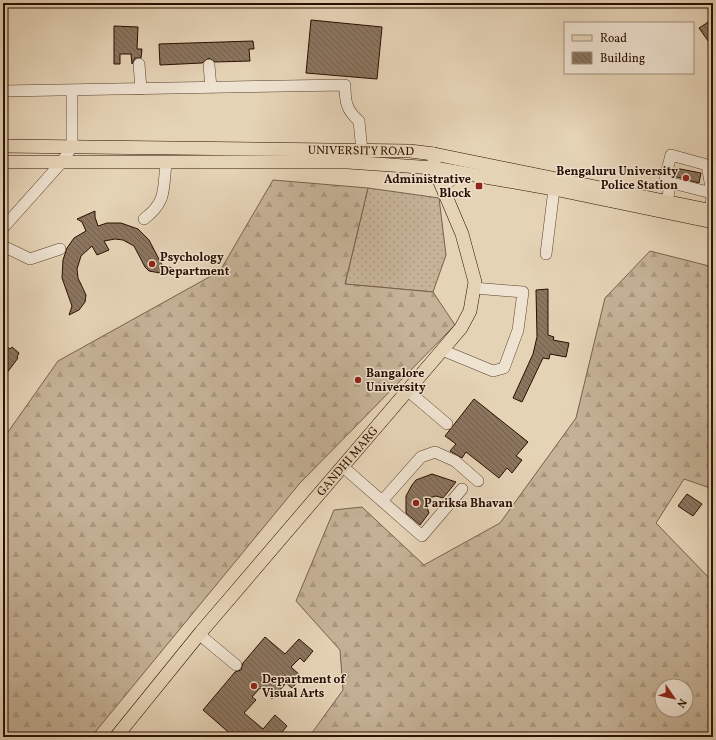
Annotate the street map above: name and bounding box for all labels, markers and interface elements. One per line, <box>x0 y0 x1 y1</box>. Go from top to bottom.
legend <box>564 22 694 74</box>
text: Road <box>600 31 627 47</box>
text: Building <box>600 51 645 67</box>
street label: UNIVERSITY ROAD <box>308 143 414 160</box>
place label: Bengaluru University Police Station <box>556 164 678 194</box>
place label: Administrative Block <box>384 172 472 202</box>
marker: Bengaluru University Police Station <box>681 173 691 183</box>
marker: Administrative Block <box>474 181 484 191</box>
place label: Psychology Department <box>160 250 230 280</box>
marker: Psychology Department <box>147 259 157 269</box>
place label: Bangalore University <box>366 366 426 396</box>
marker: Bangalore University <box>353 375 363 385</box>
street label: GANDHI MARG <box>314 424 382 500</box>
place label: Pariksa Bhavan <box>424 496 513 512</box>
marker: Pariksa Bhavan <box>411 498 421 508</box>
place label: Department of Visual Arts <box>262 672 346 702</box>
north arrow <box>654 678 694 718</box>
marker: Department of Visual Arts <box>249 681 259 691</box>
text: N <box>673 695 690 710</box>

